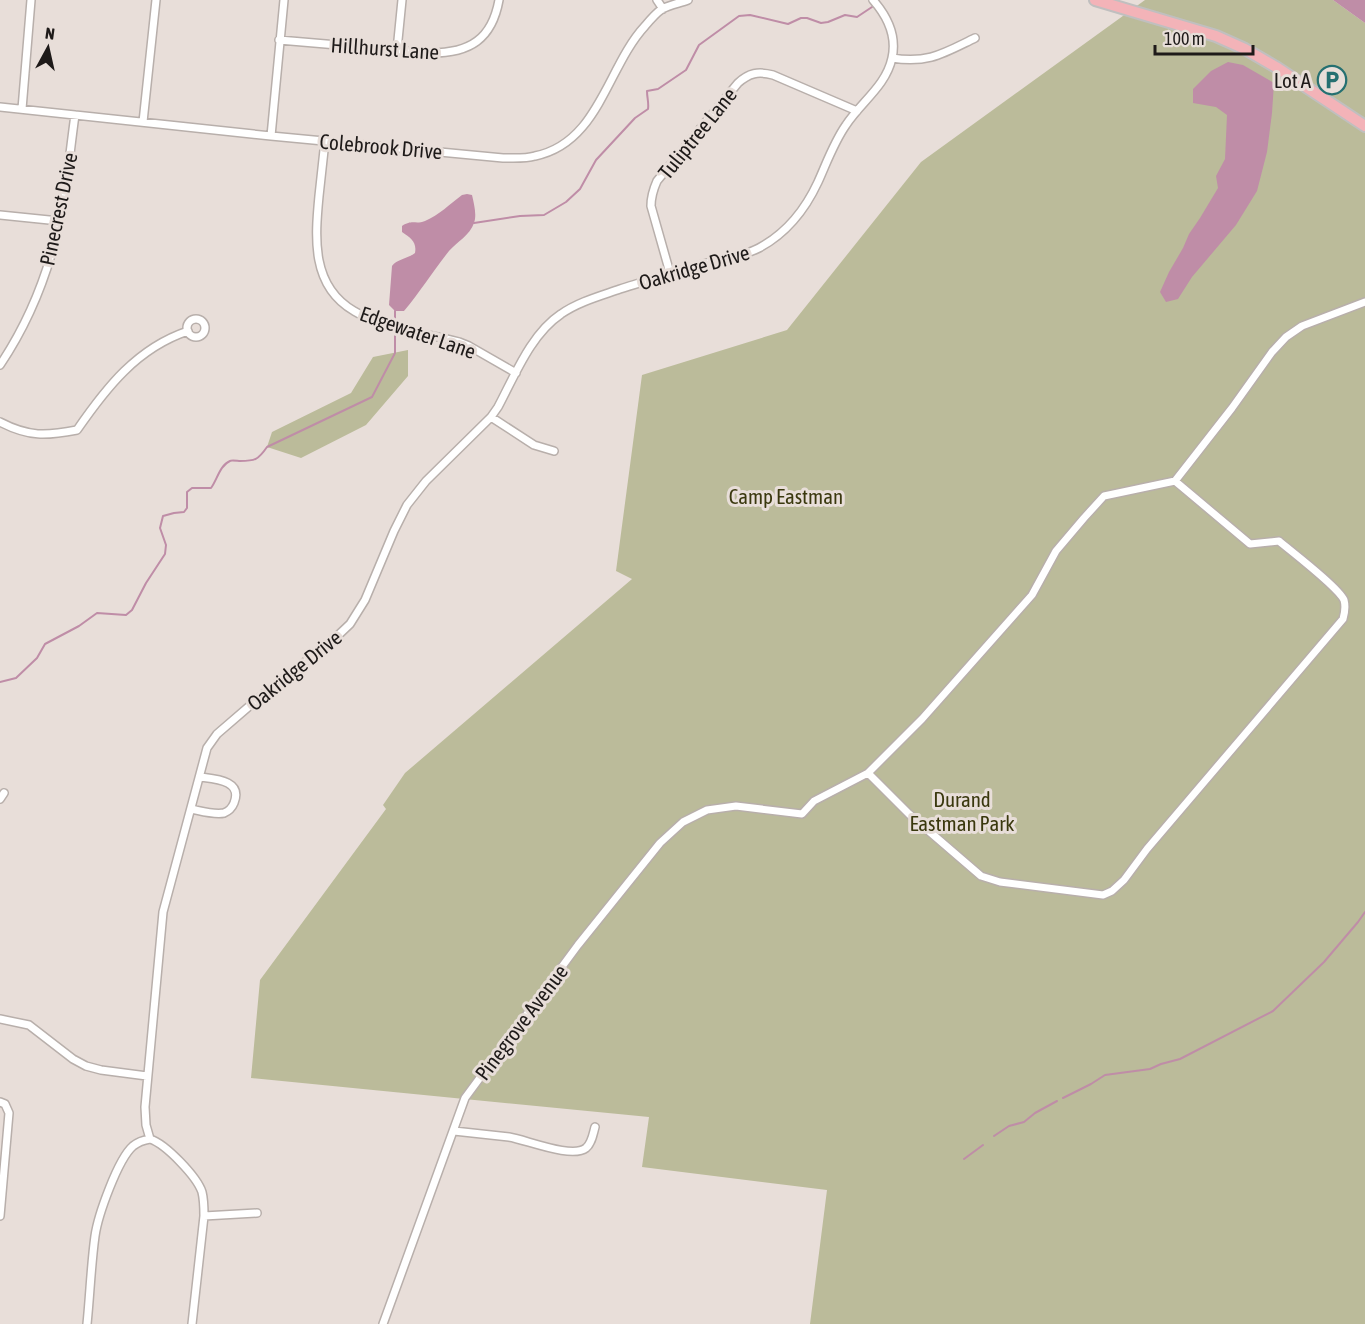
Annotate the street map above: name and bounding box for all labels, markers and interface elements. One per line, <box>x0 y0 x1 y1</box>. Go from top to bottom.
north arrow <box>18 18 78 78</box>
scale bar <box>1155 18 1252 56</box>
text: N <box>44 24 56 43</box>
text: 100 m <box>1164 28 1205 49</box>
street label: Hillhurst Lane <box>330 32 440 64</box>
parking icon: Lot A <box>1316 64 1348 96</box>
place label: Lot A <box>1274 68 1312 92</box>
street label: Tuliptree Lane <box>653 83 741 183</box>
street label: Colebrook Drive <box>319 129 443 163</box>
street label: Pinecrest Drive <box>34 150 82 268</box>
street label: Oakridge Drive <box>636 240 752 294</box>
street label: Edgewater Lane <box>357 301 479 363</box>
park label: Camp Eastman <box>729 484 843 508</box>
street label: Oakridge Drive <box>242 625 346 715</box>
park label: Durand Eastman Park <box>909 787 1015 835</box>
street label: Pinegrove Avenue <box>470 960 572 1084</box>

